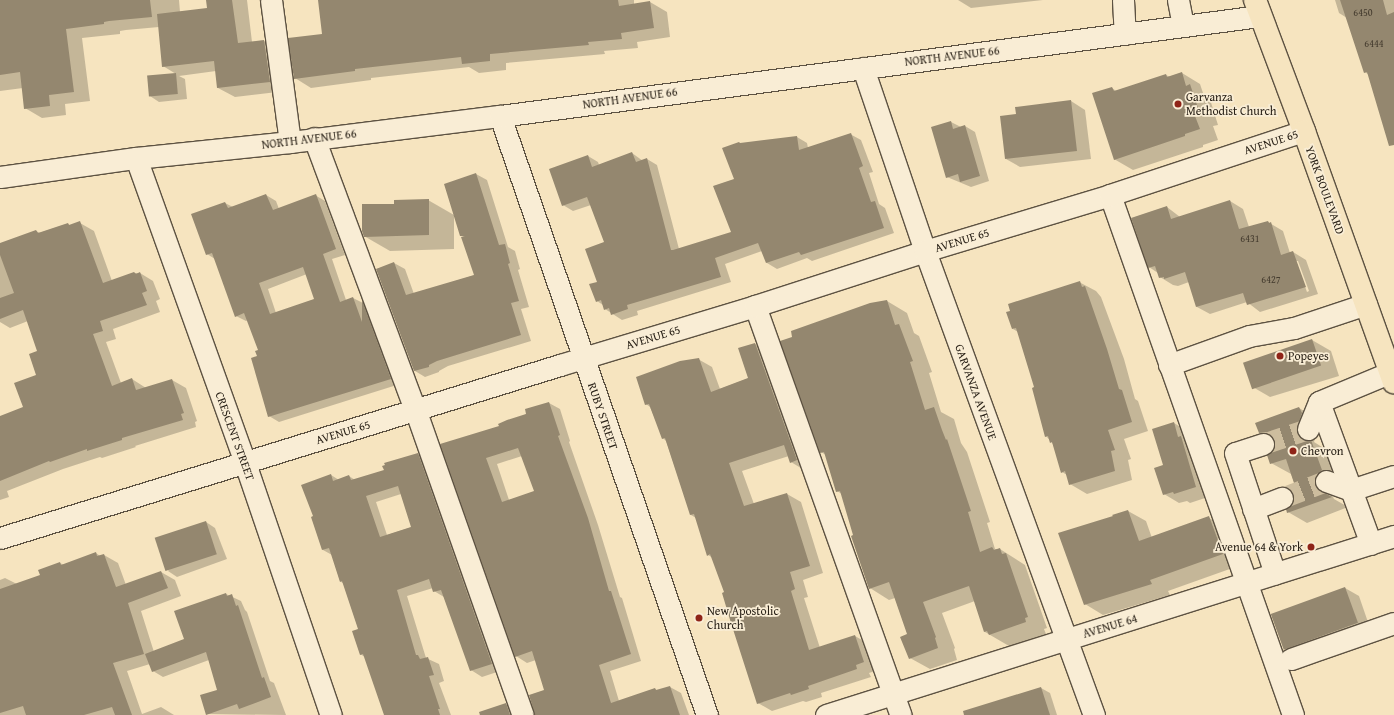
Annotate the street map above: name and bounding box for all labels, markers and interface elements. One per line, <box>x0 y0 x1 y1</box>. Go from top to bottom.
house number: 6450 <box>1353 7 1373 19</box>
house number: 6444 <box>1364 38 1384 50</box>
street label: NORTH AVENUE 66 <box>904 43 1000 69</box>
street label: NORTH AVENUE 66 <box>582 84 678 112</box>
place label: Garvanza Methodist Church <box>1186 90 1276 118</box>
marker: Garvanza Methodist Church <box>1173 99 1183 109</box>
street label: NORTH AVENUE 66 <box>261 126 357 152</box>
street label: AVENUE 65 <box>1242 126 1300 158</box>
street label: YORK BOULEVARD <box>1302 144 1348 236</box>
street label: AVENUE 65 <box>933 225 991 255</box>
house number: 6431 <box>1240 233 1260 245</box>
house number: 6427 <box>1261 274 1281 286</box>
street label: AVENUE 65 <box>624 322 682 352</box>
street label: GARVANZA AVENUE <box>952 342 1000 442</box>
place label: Popeyes <box>1288 349 1329 363</box>
marker: Popeyes <box>1275 351 1285 361</box>
street label: RUBY STREET <box>585 381 621 451</box>
street label: CRESCENT STREET <box>212 390 258 482</box>
street label: AVENUE 65 <box>314 417 372 447</box>
place label: Chevron <box>1301 444 1343 458</box>
marker: Chevron <box>1288 446 1298 456</box>
place label: Avenue 64 & York <box>1215 540 1303 554</box>
marker: Avenue 64 & York <box>1306 542 1316 552</box>
place label: New Apostolic Church <box>707 604 779 632</box>
street label: AVENUE 64 <box>1081 611 1139 641</box>
marker: New Apostolic Church <box>694 613 704 623</box>

